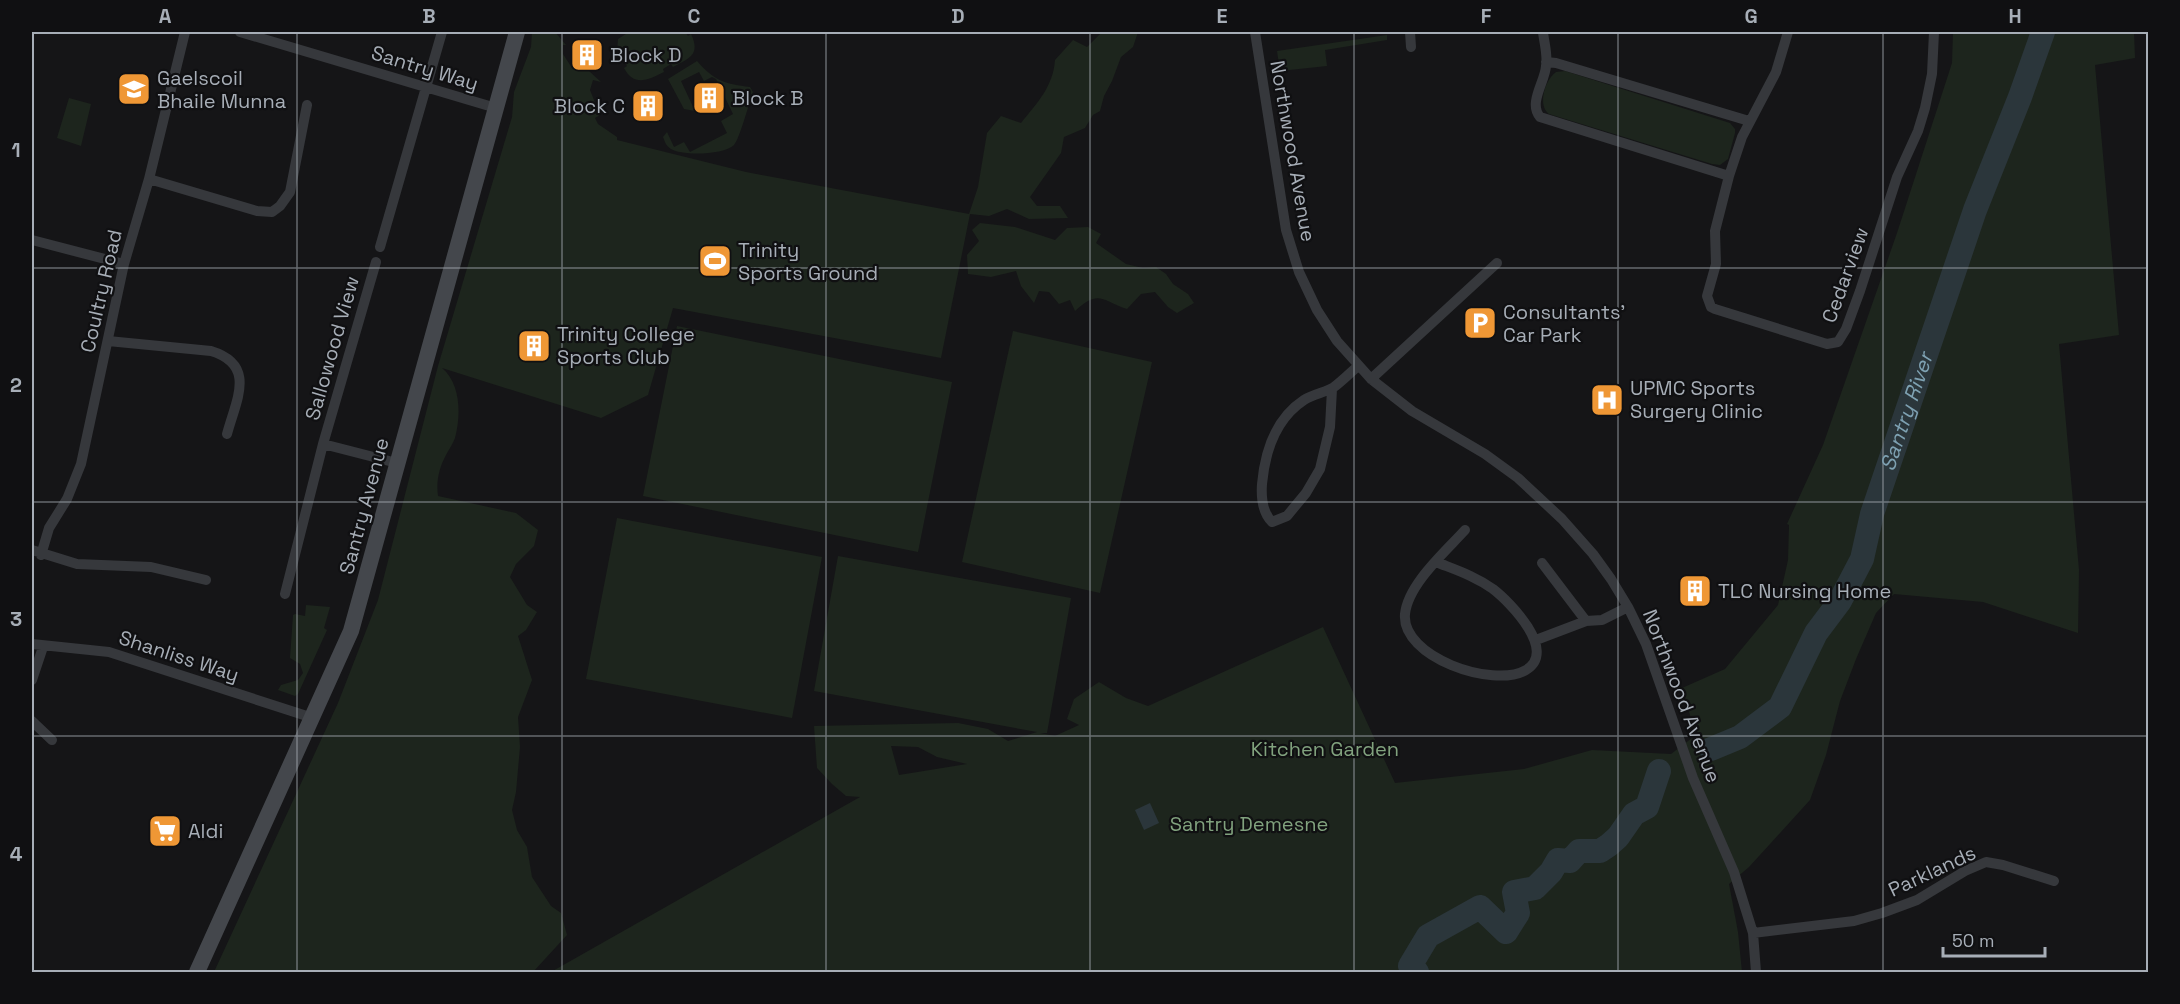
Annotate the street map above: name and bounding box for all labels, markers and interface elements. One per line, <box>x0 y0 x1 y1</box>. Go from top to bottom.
text: A <box>159 3 172 29</box>
text: B <box>422 3 436 29</box>
text: C <box>688 3 701 29</box>
text: D <box>951 3 965 29</box>
text: E <box>1216 3 1228 29</box>
text: F <box>1481 3 1492 29</box>
text: G <box>1744 3 1758 29</box>
text: H <box>2008 3 2022 29</box>
building icon: Block D <box>569 37 605 73</box>
street label: Santry Way <box>368 39 482 97</box>
place label: Block D <box>610 42 682 68</box>
street label: Northwood Avenue <box>1264 58 1322 244</box>
place label: Gaelscoil Bhaile Munna <box>157 65 286 114</box>
school or university icon: Gaelscoil Bhaile Munna <box>116 71 152 107</box>
building icon: Block B <box>691 80 727 116</box>
place label: Block B <box>732 85 804 111</box>
building icon: Block C <box>630 88 666 124</box>
place label: Block C <box>554 93 625 119</box>
text: 1 <box>11 137 21 163</box>
street label: Cedarview <box>1816 224 1874 326</box>
street label: Coultry Road <box>74 227 128 355</box>
place label: Trinity Sports Ground <box>738 237 878 286</box>
sports icon: Trinity Sports Ground <box>697 243 733 279</box>
street label: Sallowood View <box>299 273 365 423</box>
place label: Consultants’ Car Park <box>1503 299 1625 348</box>
parking icon: Consultants’ Car Park <box>1462 305 1498 341</box>
place label: Trinity College Sports Club <box>557 321 695 370</box>
building icon: Trinity College Sports Club <box>516 328 552 364</box>
water label: Santry River <box>1874 347 1939 474</box>
text: 2 <box>10 372 22 398</box>
place label: UPMC Sports Surgery Clinic <box>1630 375 1763 424</box>
hospital icon: UPMC Sports Surgery Clinic <box>1589 382 1625 418</box>
street label: Santry Avenue <box>333 435 395 577</box>
building icon: TLC Nursing Home <box>1677 573 1713 609</box>
place label: TLC Nursing Home <box>1718 578 1891 604</box>
text: 3 <box>10 606 22 632</box>
street label: Northwood Avenue <box>1637 606 1727 786</box>
street label: Shanliss Way <box>116 624 242 688</box>
park label: Kitchen Garden <box>1251 736 1399 762</box>
park label: Santry Demesne <box>1170 811 1328 837</box>
supermarket icon: Aldi <box>147 813 183 849</box>
place label: Aldi <box>188 818 223 844</box>
street label: Parklands <box>1884 839 1980 903</box>
text: 4 <box>10 841 23 867</box>
scale bar <box>1943 920 2045 958</box>
text: 50 m <box>1952 929 1994 952</box>

